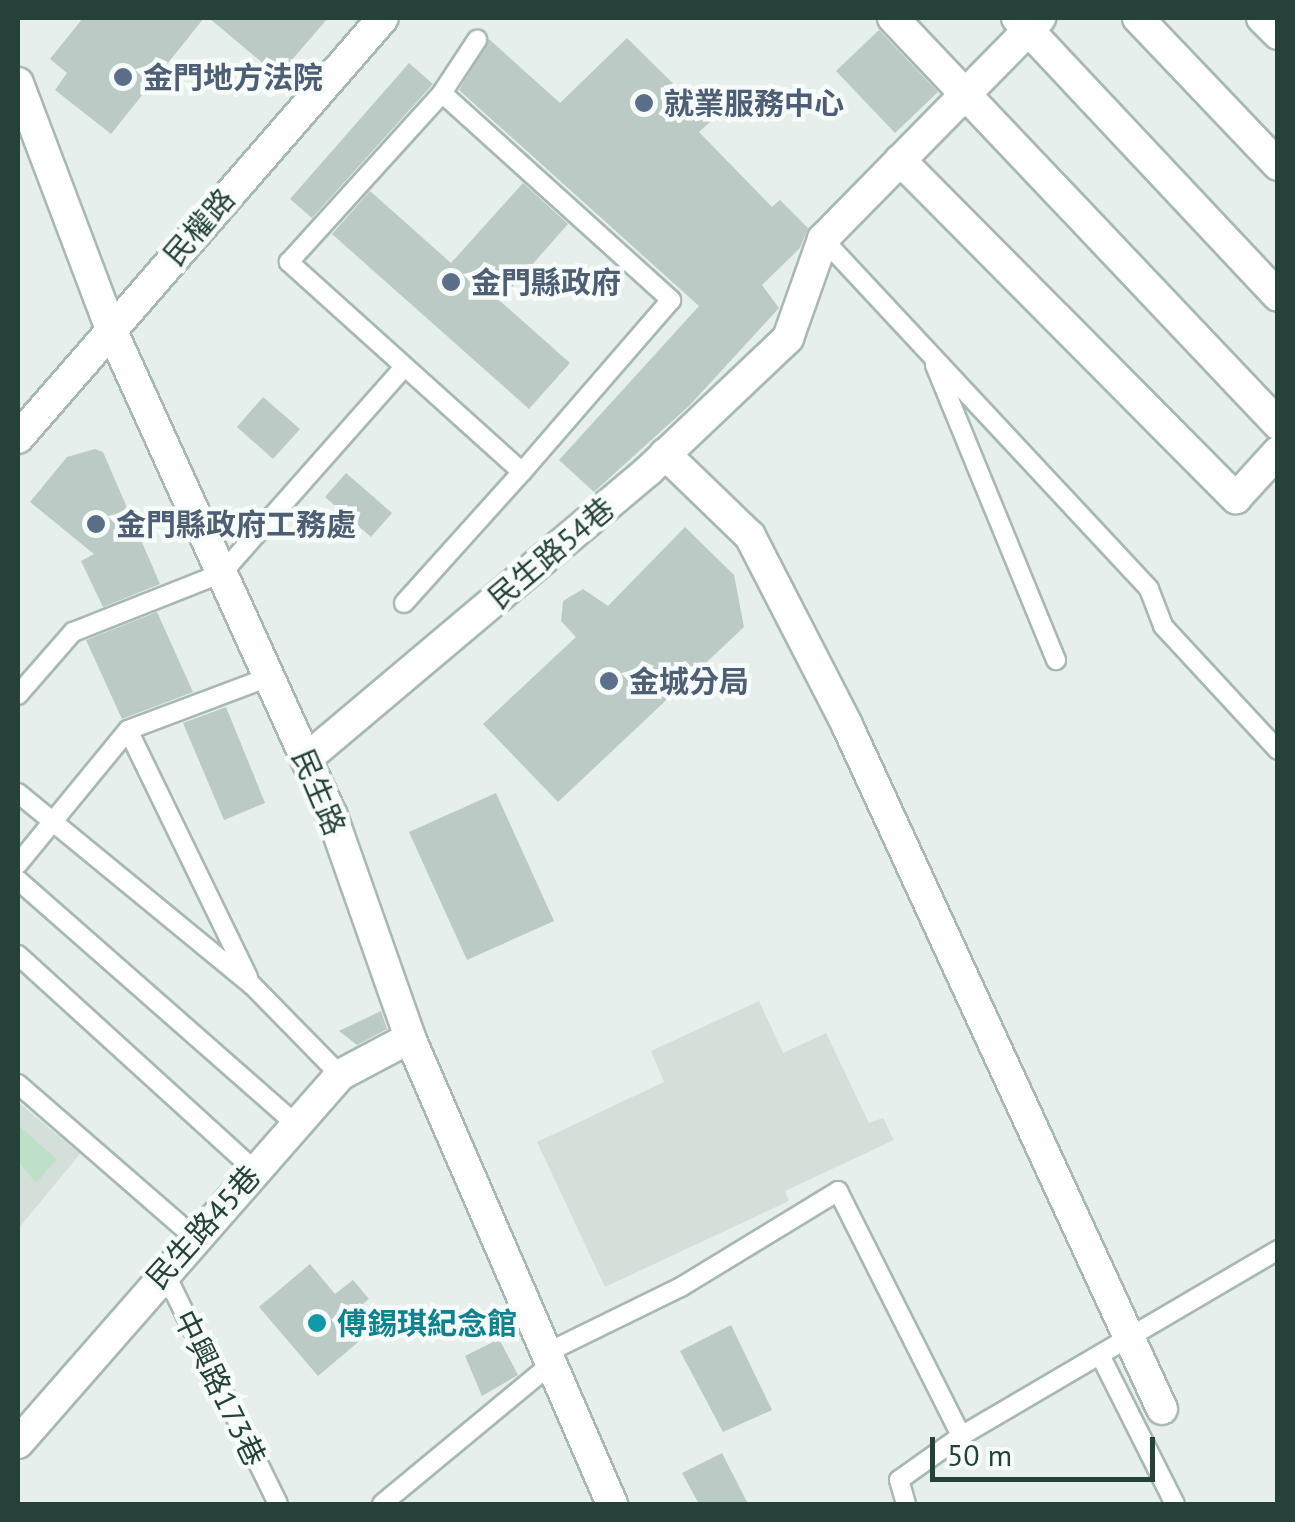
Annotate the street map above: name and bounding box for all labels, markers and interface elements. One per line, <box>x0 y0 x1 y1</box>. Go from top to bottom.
place label: 金門地方法院 <box>143 59 323 95</box>
marker: 金門地方法院 <box>112 66 134 88</box>
place label: 就業服務中心 <box>664 85 844 121</box>
marker: 就業服務中心 <box>633 92 655 114</box>
street label: 民權路 <box>156 181 242 273</box>
place label: 金門縣政府 <box>471 264 621 300</box>
marker: 金門縣政府 <box>440 271 462 293</box>
street label: 民生路54巷 <box>481 490 621 616</box>
place label: 金門縣政府工務處 <box>116 506 356 542</box>
marker: 金門縣政府工務處 <box>85 513 107 535</box>
place label: 金城分局 <box>629 663 749 699</box>
marker: 金城分局 <box>598 670 620 692</box>
street label: 民生路 <box>285 744 353 840</box>
street label: 民生路45巷 <box>139 1158 267 1296</box>
street label: 中興路173巷 <box>167 1304 273 1472</box>
place label: 傅錫琪紀念館 <box>337 1305 517 1341</box>
marker: 傅錫琪紀念館 <box>306 1312 328 1334</box>
scale bar <box>935 1417 1160 1479</box>
text: 50 m <box>947 1435 1012 1474</box>

